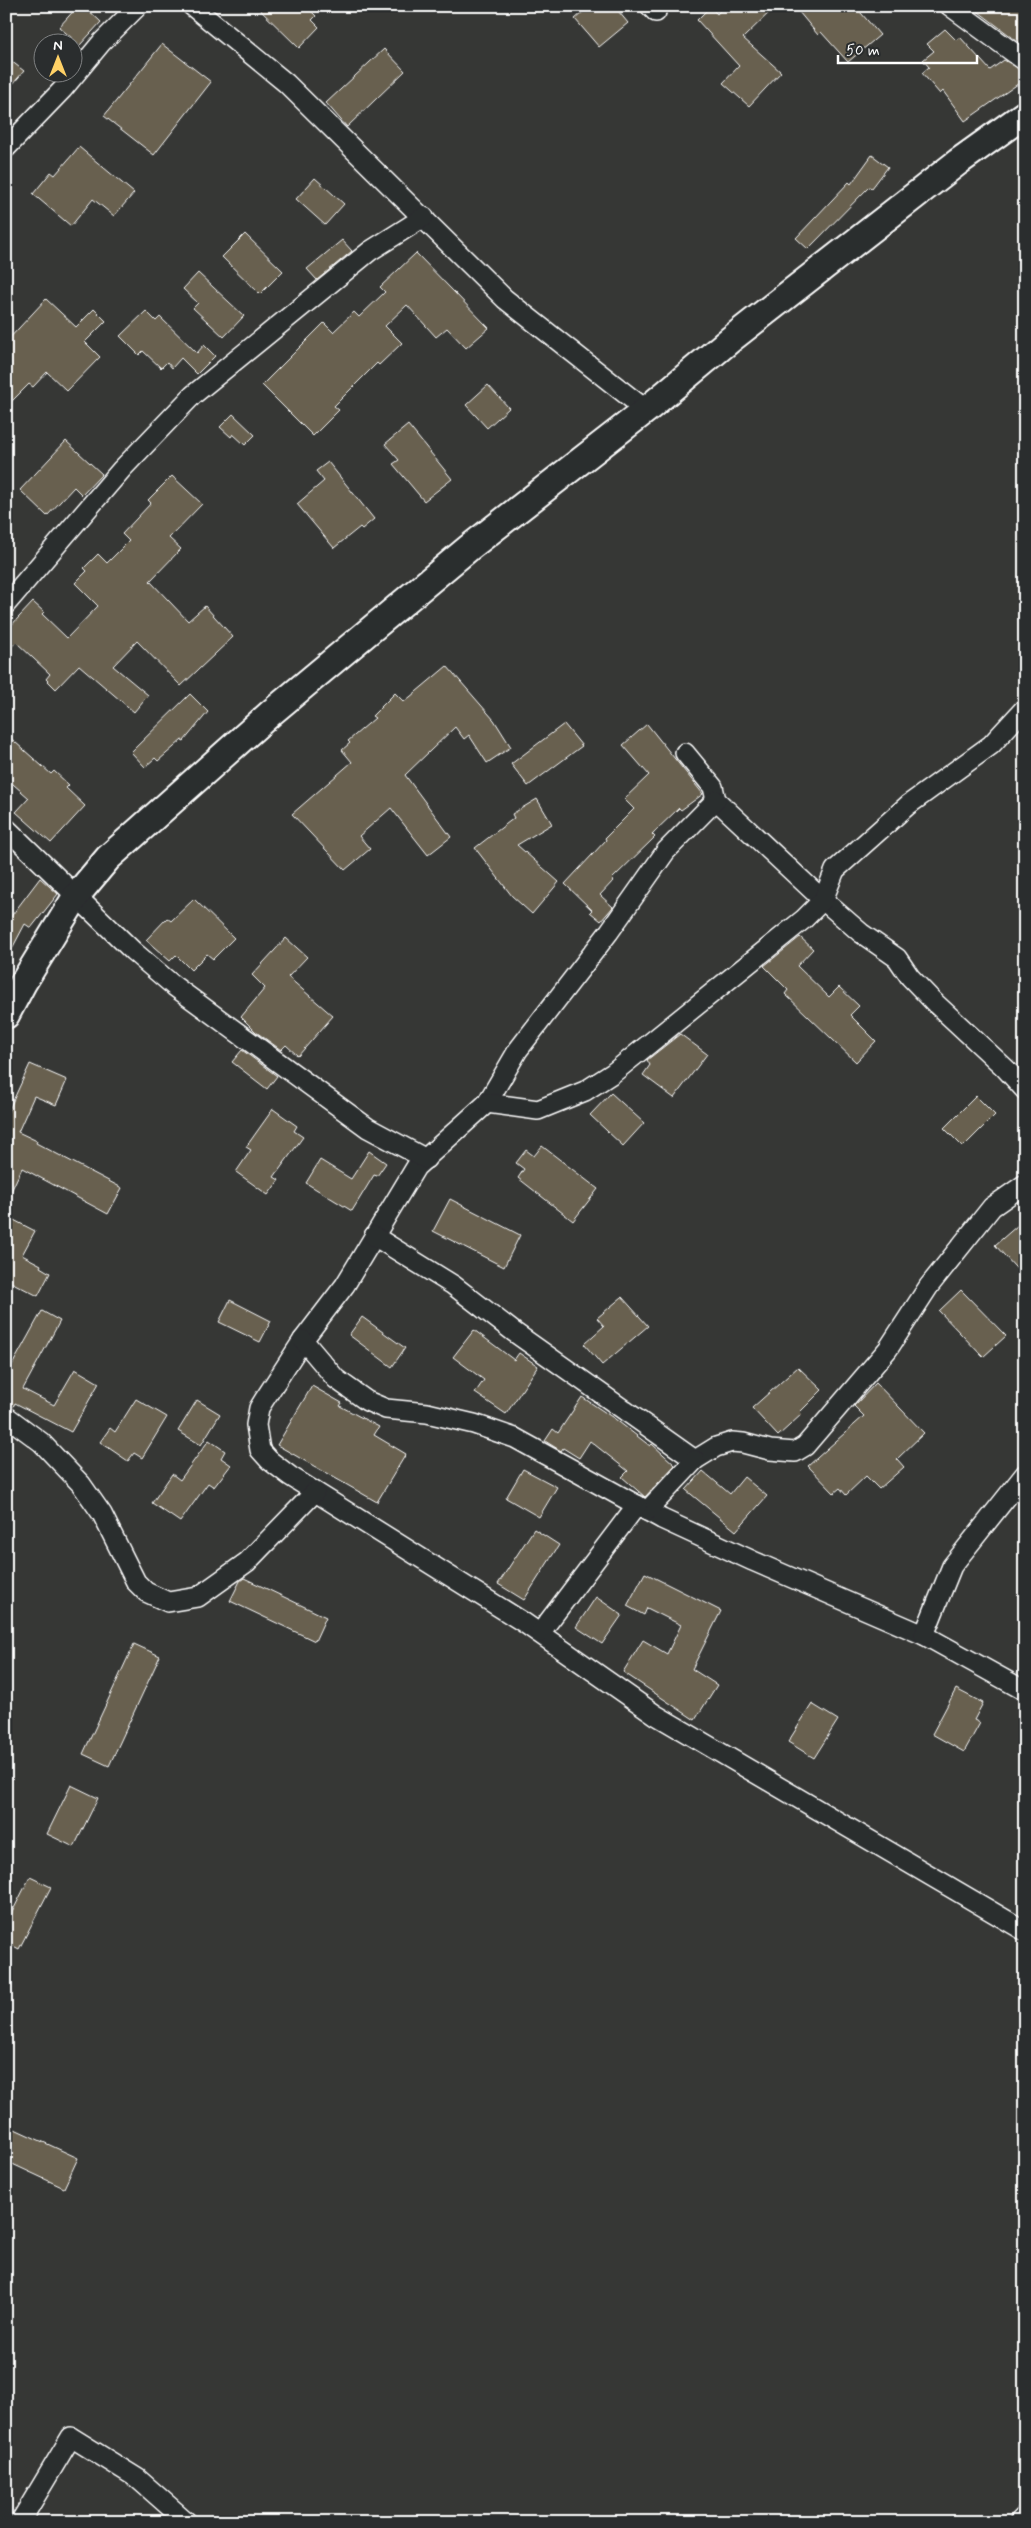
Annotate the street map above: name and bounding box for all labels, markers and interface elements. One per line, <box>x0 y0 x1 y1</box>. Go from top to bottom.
north arrow <box>32 32 82 82</box>
scale bar <box>838 32 977 64</box>
text: N <box>53 37 63 55</box>
text: 50 m <box>846 41 880 61</box>

